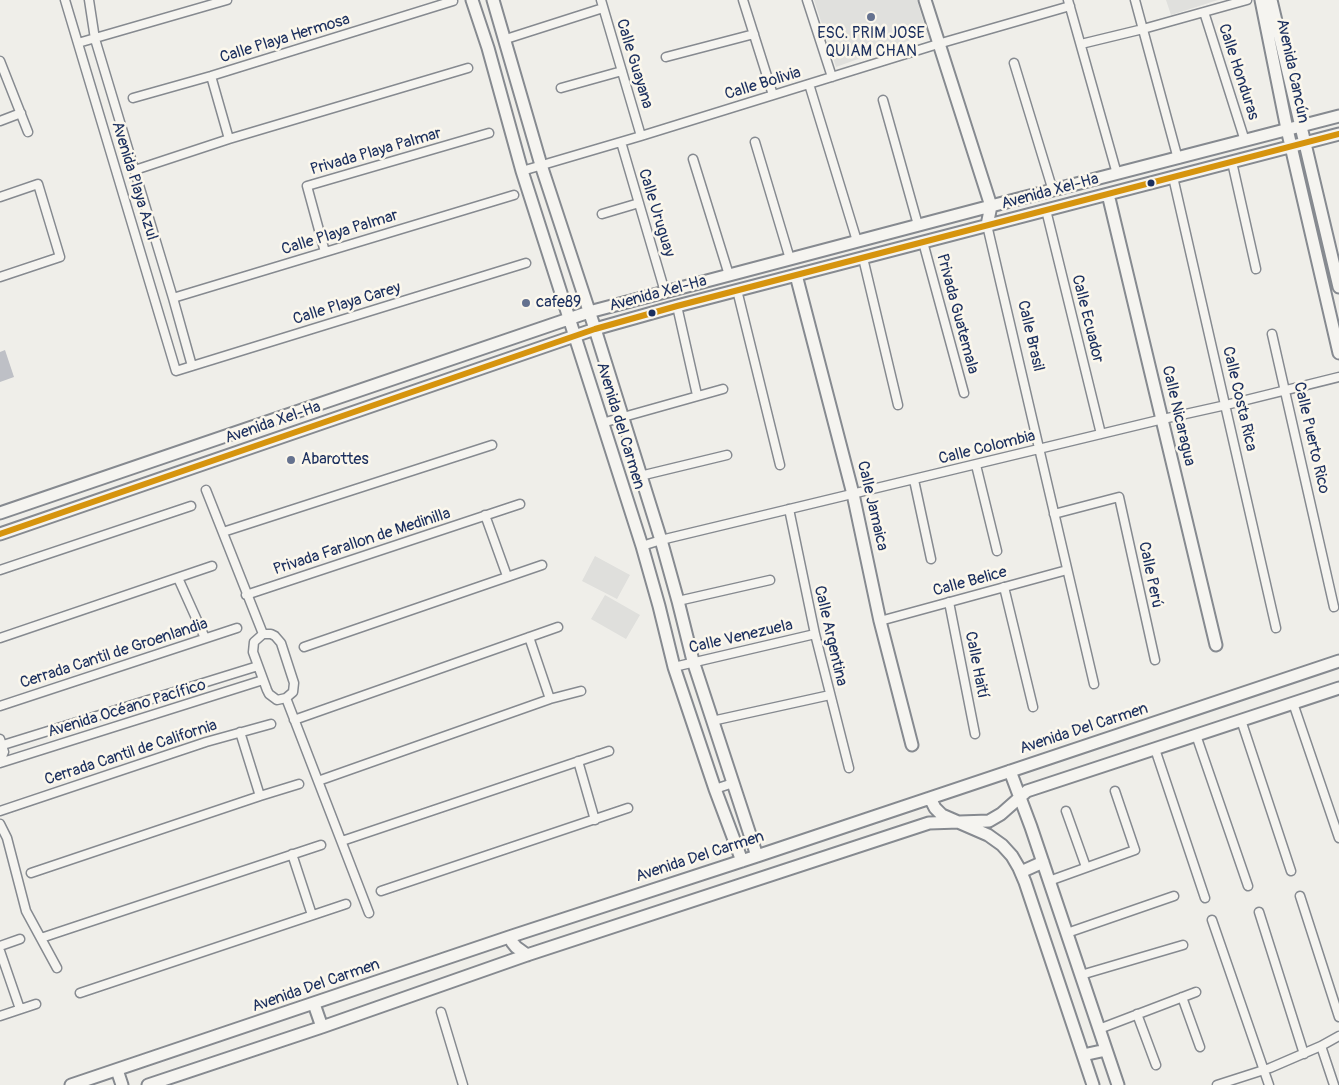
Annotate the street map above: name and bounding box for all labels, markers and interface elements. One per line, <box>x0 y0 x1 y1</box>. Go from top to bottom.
street label: Calle Playa Hermosa <box>218 10 352 68</box>
marker: ESC. PRIM JOSE QUIAM CHAN <box>865 11 877 23</box>
street label: Calle Guayana <box>611 17 657 111</box>
street label: Avenida Cancún <box>1272 17 1312 125</box>
street label: Calle Honduras <box>1213 21 1263 123</box>
place label: ESC. PRIM JOSE QUIAM CHAN <box>817 24 925 62</box>
street label: Calle Bolivia <box>723 63 803 105</box>
street label: Avenida Playa Azul <box>107 119 161 243</box>
street label: Privada Playa Palmar <box>308 124 444 180</box>
street label: Calle Uruguay <box>634 167 678 259</box>
street label: Avenida Xel-Ha <box>999 170 1101 214</box>
unlabelled marker <box>1146 178 1156 188</box>
street label: Calle Playa Palmar <box>279 206 401 260</box>
street label: Privada Guatemala <box>932 252 982 376</box>
street label: Avenida Xel-Ha <box>607 272 709 316</box>
street label: Calle Ecuador <box>1067 273 1107 365</box>
street label: Calle Playa Carey <box>291 279 403 329</box>
place label: cafe89 <box>536 293 581 313</box>
marker: cafe89 <box>520 297 532 309</box>
street label: Calle Brasil <box>1013 299 1047 373</box>
unlabelled marker <box>647 308 657 318</box>
street label: Calle Costa Rica <box>1218 345 1260 453</box>
street label: Avenida del Carmen <box>592 360 648 492</box>
street label: Calle Nicaragua <box>1157 364 1199 468</box>
street label: Calle Puerto Rico <box>1289 380 1333 496</box>
street label: Avenida Xel-Ha <box>223 398 323 448</box>
street label: Calle Colombia <box>937 427 1037 469</box>
place label: Abarottes <box>301 450 369 470</box>
marker: Abarottes <box>285 454 297 466</box>
street label: Calle Jamaica <box>852 459 892 553</box>
street label: Privada Farallon de Medinilla <box>271 504 453 580</box>
street label: Calle Perú <box>1134 540 1166 610</box>
street label: Calle Belice <box>931 563 1009 601</box>
street label: Calle Argentina <box>809 584 851 688</box>
street label: Cerrada Cantil de Groenlandia <box>18 615 210 693</box>
street label: Calle Venezuela <box>687 616 795 658</box>
street label: Calle Haití <box>960 630 992 700</box>
street label: Avenida Océano Pacífico <box>46 676 208 742</box>
street label: Avenida Del Carmen <box>1017 699 1151 759</box>
street label: Cerrada Cantil de California <box>42 716 220 790</box>
street label: Avenida Del Carmen <box>633 827 767 887</box>
street label: Avenida Del Carmen <box>250 955 382 1017</box>

